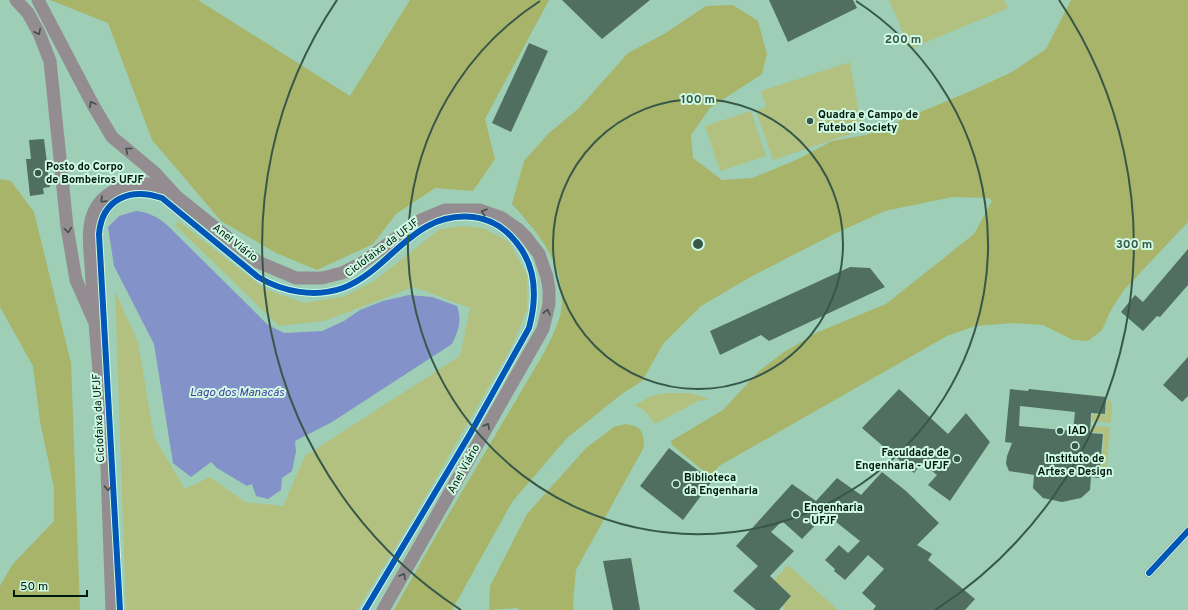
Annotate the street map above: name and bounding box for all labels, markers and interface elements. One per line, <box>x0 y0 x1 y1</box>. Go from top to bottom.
one-way arrow <box>33 28 41 35</box>
text: 200 m <box>885 32 921 48</box>
text: 100 m <box>681 92 715 108</box>
one-way arrow <box>90 101 97 108</box>
place label: Quadra e Campo de Futebol Society <box>818 108 918 135</box>
marker: Quadra e Campo de Futebol Society <box>805 116 815 126</box>
one-way arrow <box>125 148 133 155</box>
place label: Posto do Corpo de Bombeiros UFJF <box>46 160 144 187</box>
marker: Posto do Corpo de Bombeiros UFJF <box>33 168 43 178</box>
one-way arrow <box>100 195 108 203</box>
one-way arrow <box>481 209 488 217</box>
street label: Ciclofaixa da UFJF <box>342 216 422 280</box>
street label: Anel Viário <box>210 221 260 265</box>
one-way arrow <box>63 227 72 233</box>
centre of rings <box>691 237 705 251</box>
text: 300 m <box>1116 237 1152 253</box>
one-way arrow <box>542 308 551 315</box>
street label: Ciclofaixa da UFJF <box>90 373 108 463</box>
water label: Lago dos Manacás <box>190 385 285 401</box>
one-way arrow <box>483 423 490 431</box>
place label: IAD <box>1068 424 1087 438</box>
marker: IAD <box>1055 426 1065 436</box>
marker: Instituto de Artes e Design <box>1070 441 1080 451</box>
street label: Anel Viário <box>445 442 483 496</box>
place label: Faculdade de Engenharia - UFJF <box>855 446 950 473</box>
place label: Instituto de Artes e Design <box>1038 452 1112 479</box>
marker: Faculdade de Engenharia - UFJF <box>952 454 962 464</box>
place label: Biblioteca da Engenharia <box>684 471 758 498</box>
marker: Biblioteca da Engenharia <box>671 479 681 489</box>
one-way arrow <box>104 485 112 491</box>
place label: Engenharia - UFJF <box>804 501 863 528</box>
marker: Engenharia - UFJF <box>791 509 801 519</box>
scale bar <box>14 572 87 598</box>
one-way arrow <box>398 573 405 580</box>
text: 50 m <box>20 579 48 595</box>

